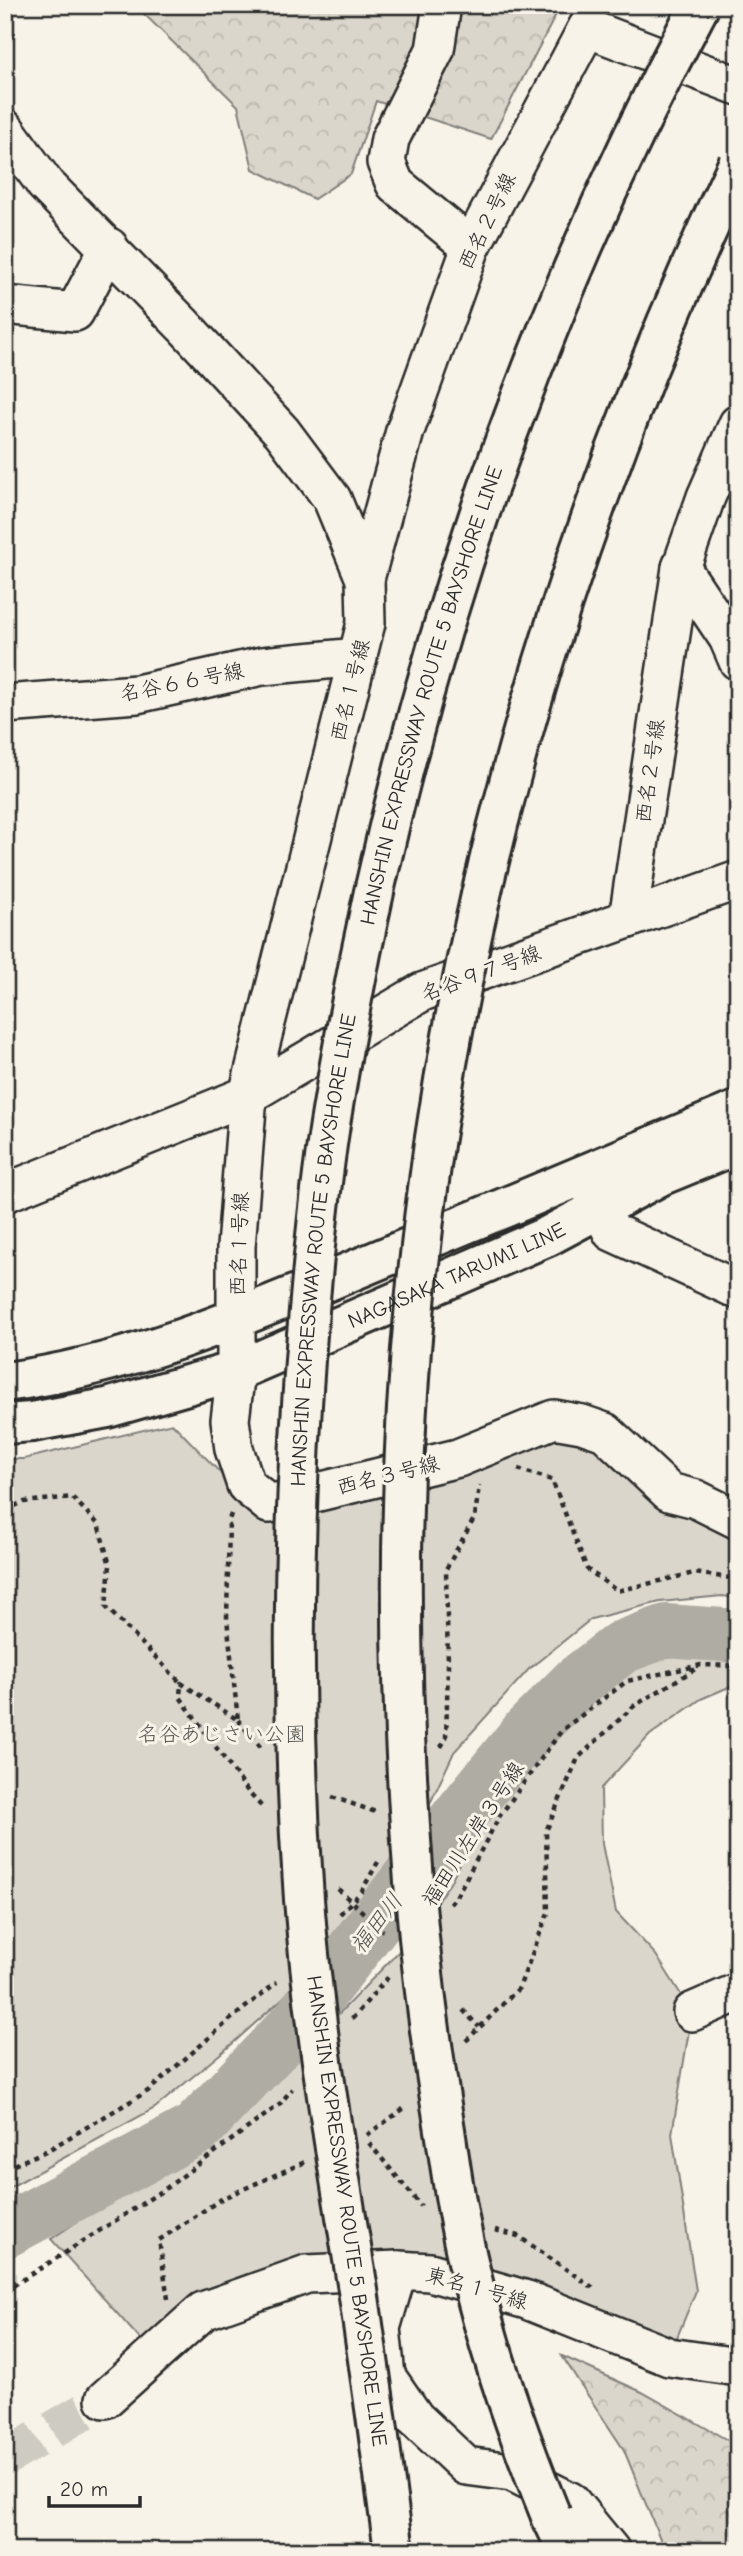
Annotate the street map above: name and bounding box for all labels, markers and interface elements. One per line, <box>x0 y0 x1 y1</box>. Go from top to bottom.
street label: 西名２号線 <box>453 169 521 273</box>
street label: HANSHIN EXPRESSWAY ROUTE 5 BAYSHORE LINE <box>355 463 507 927</box>
street label: 西名１号線 <box>326 636 374 744</box>
street label: 名谷６６号線 <box>118 658 246 706</box>
street label: 西名２号線 <box>631 717 669 825</box>
street label: 名谷９７号線 <box>418 940 544 1006</box>
street label: HANSHIN EXPRESSWAY ROUTE 5 BAYSHORE LINE <box>286 1012 361 1487</box>
street label: 西名１号線 <box>225 1191 253 1297</box>
street label: NAGASAKA TARUMI LINE <box>344 1217 569 1333</box>
street label: 西名３号線 <box>334 1451 442 1499</box>
park label: 名谷あじさい公園 <box>138 1722 306 1746</box>
street label: 福田川左岸３号線 <box>417 1757 529 1911</box>
water label: 福田川 <box>345 1888 408 1959</box>
street label: HANSHIN EXPRESSWAY ROUTE 5 BAYSHORE LINE <box>302 1974 392 2448</box>
street label: 東名１号線 <box>423 2262 531 2314</box>
scale bar <box>49 2465 140 2509</box>
text: 20 m <box>60 2477 108 2501</box>

